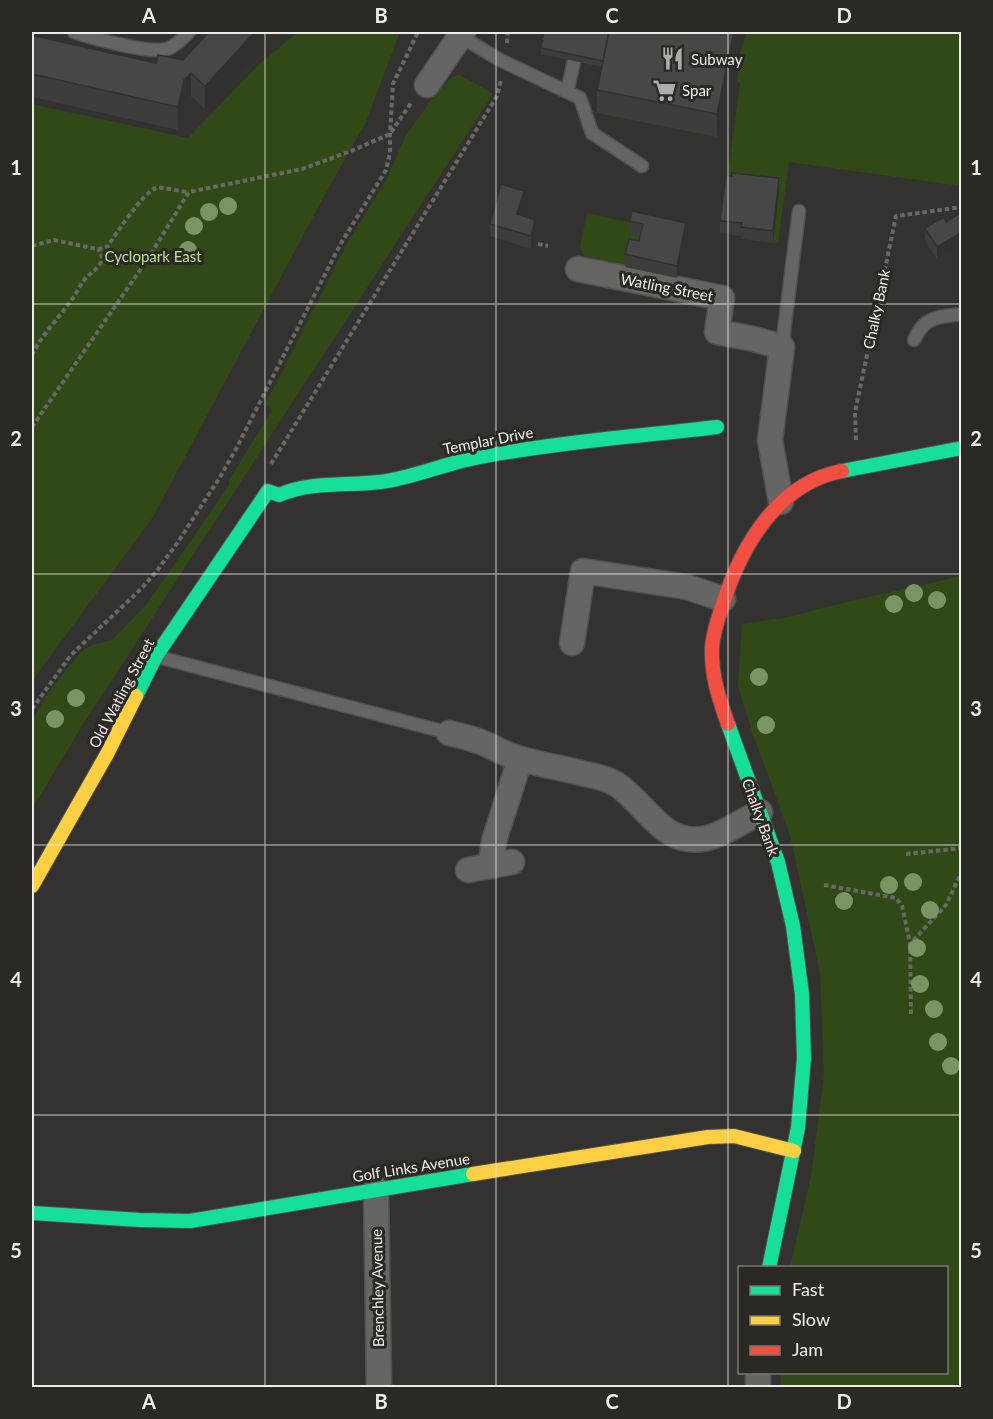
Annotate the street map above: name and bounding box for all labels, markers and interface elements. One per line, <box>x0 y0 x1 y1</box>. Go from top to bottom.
text: A <box>141 3 156 27</box>
text: B <box>374 3 388 27</box>
text: C <box>605 3 619 27</box>
text: D <box>836 3 852 27</box>
restaurant icon: Subway <box>660 46 686 72</box>
place label: Subway <box>691 50 743 68</box>
supermarket icon: Spar <box>651 77 677 103</box>
place label: Spar <box>682 81 712 99</box>
text: 1 <box>10 155 22 179</box>
text: 1 <box>970 155 982 179</box>
park label: Cyclopark East <box>104 247 202 265</box>
street label: Chalky Bank <box>859 267 893 351</box>
street label: Watling Street <box>619 269 715 305</box>
street label: Templar Drive <box>441 422 535 458</box>
text: 2 <box>10 426 22 450</box>
text: 2 <box>970 426 982 450</box>
street label: Old Watling Street <box>85 635 158 751</box>
text: 3 <box>10 696 22 720</box>
text: 3 <box>970 696 982 720</box>
street label: Chalky Bank <box>739 776 783 859</box>
text: 4 <box>10 967 22 991</box>
text: 4 <box>970 967 982 991</box>
street label: Golf Links Avenue <box>351 1149 471 1185</box>
street label: Brenchley Avenue <box>367 1229 387 1347</box>
text: 5 <box>10 1238 22 1262</box>
text: 5 <box>970 1238 982 1262</box>
legend <box>738 1266 948 1374</box>
text: Fast <box>792 1278 825 1300</box>
text: Slow <box>792 1308 830 1330</box>
text: Jam <box>792 1338 823 1360</box>
text: A <box>141 1389 156 1413</box>
text: B <box>374 1389 388 1413</box>
text: C <box>605 1389 619 1413</box>
text: D <box>836 1389 852 1413</box>

